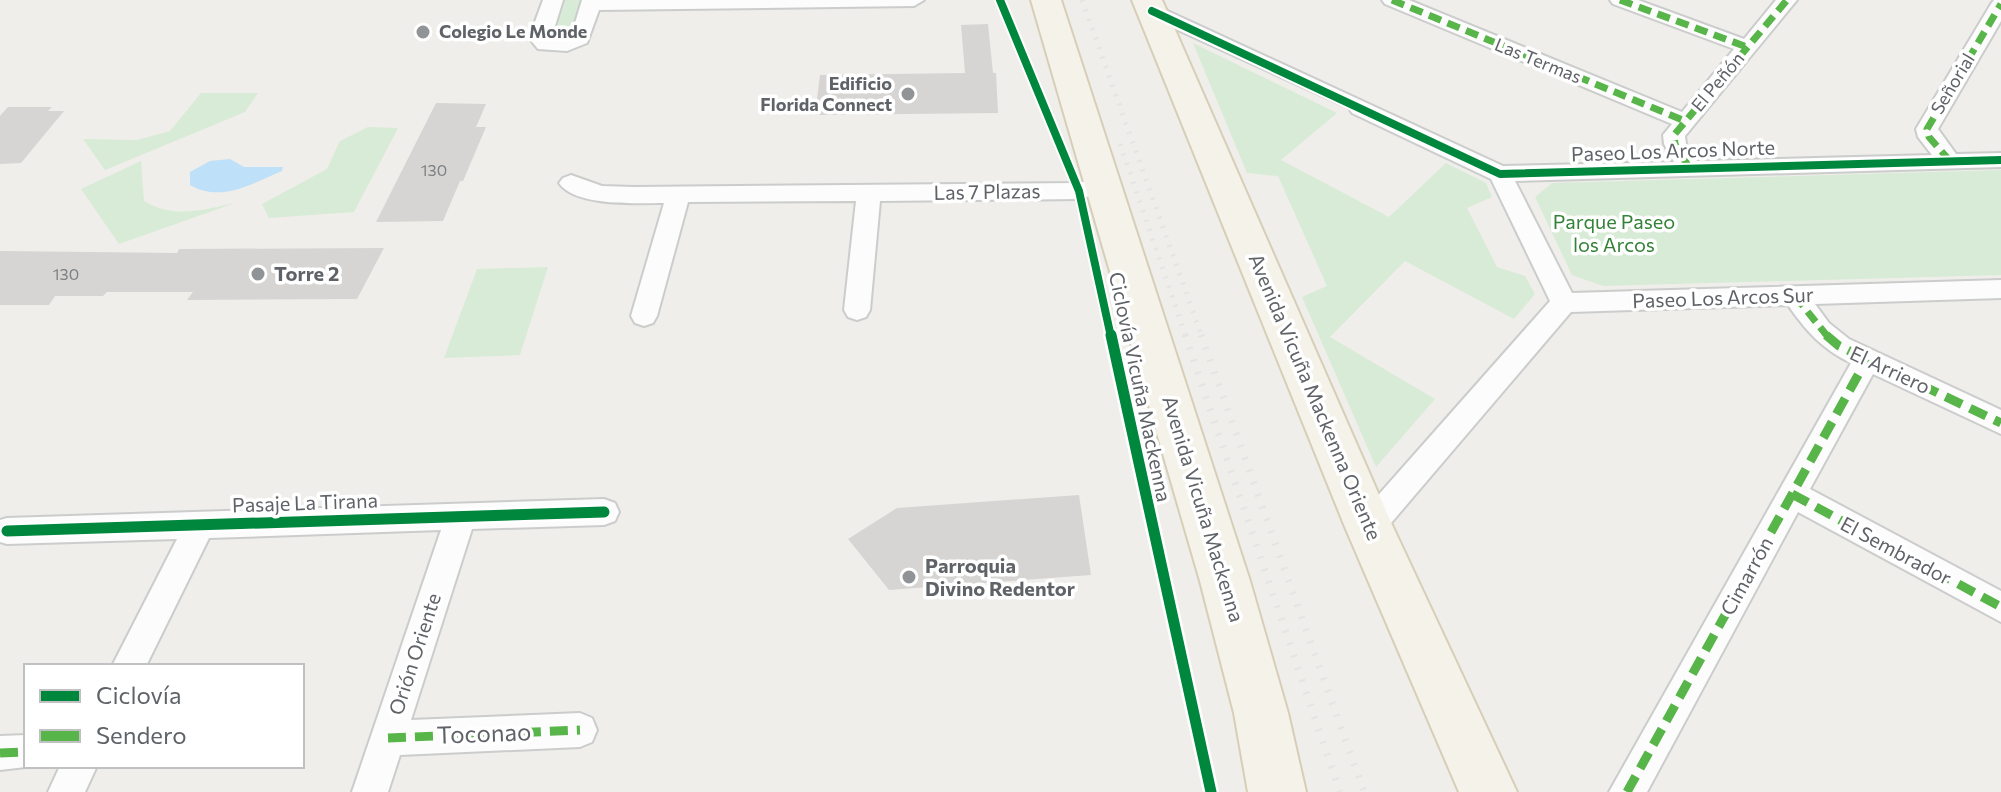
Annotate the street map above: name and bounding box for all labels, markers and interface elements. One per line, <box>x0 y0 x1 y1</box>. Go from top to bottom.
place label: Colegio Le Monde <box>439 20 587 42</box>
marker: Colegio Le Monde <box>414 23 432 41</box>
street label: Las Termas <box>1492 33 1585 87</box>
street label: El Peñón <box>1686 47 1748 115</box>
street label: Señorial <box>1925 49 1979 118</box>
place label: Edificio Florida Connect <box>760 72 892 115</box>
marker: Edificio Florida Connect <box>899 85 917 103</box>
street label: Paseo Los Arcos Norte <box>1570 134 1775 166</box>
house number: 130 <box>421 160 447 179</box>
street label: Las 7 Plazas <box>933 178 1041 204</box>
park label: Parque Paseo los Arcos <box>1553 209 1675 256</box>
street label: Avenida Vicuña Mackenna Oriente <box>1244 250 1387 544</box>
place label: Torre 2 <box>274 261 339 285</box>
house number: 130 <box>53 264 79 283</box>
marker: Torre 2 <box>249 265 267 283</box>
street label: Ciclovía Vicuña Mackenna <box>1105 270 1177 504</box>
street label: Paseo Los Arcos Sur <box>1632 282 1814 312</box>
street label: El Arriero <box>1846 340 1934 398</box>
street label: Avenida Vicuña Mackenna <box>1158 393 1250 625</box>
street label: Pasaje La Tirana <box>232 487 378 517</box>
street label: El Sembrador <box>1837 511 1956 589</box>
street label: Cimarrón <box>1715 532 1777 619</box>
place label: Parroquia Divino Redentor <box>925 553 1075 600</box>
marker: Parroquia Divino Redentor <box>900 568 918 586</box>
street label: Orión Oriente <box>383 590 445 718</box>
legend <box>24 664 304 768</box>
text: Ciclovía <box>96 680 182 709</box>
street label: Toconao <box>436 716 532 749</box>
text: Sendero <box>96 720 187 749</box>

